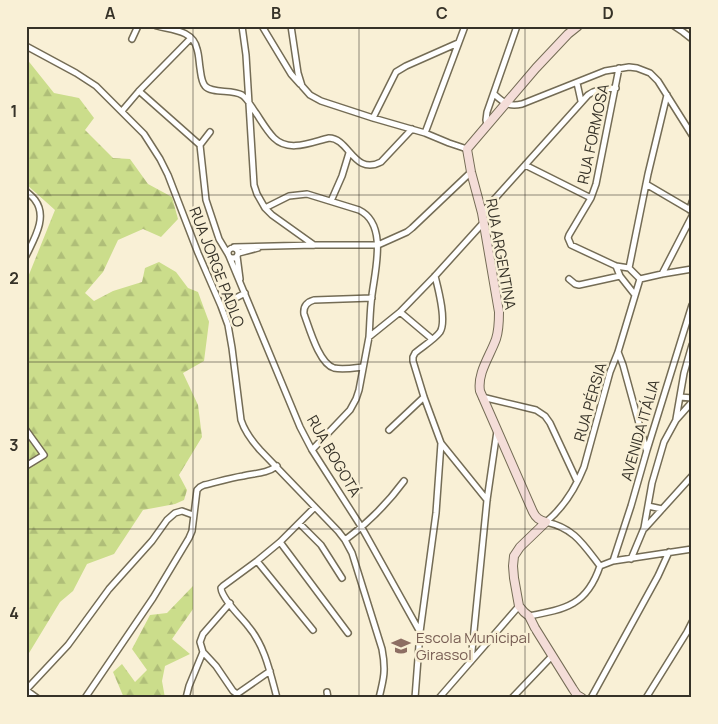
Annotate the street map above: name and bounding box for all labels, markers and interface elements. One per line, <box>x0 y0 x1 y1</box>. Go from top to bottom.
text: A <box>105 2 116 24</box>
text: B <box>271 2 281 24</box>
text: C <box>436 2 448 24</box>
text: D <box>602 2 614 24</box>
street label: RUA FORMOSA <box>572 81 614 186</box>
text: 1 <box>10 100 18 122</box>
street label: RUA ARGENTINA <box>481 197 521 312</box>
street label: RUA JORGE PADLO <box>184 204 250 330</box>
text: 2 <box>9 267 19 289</box>
street label: RUA PÉRSIA <box>569 360 611 444</box>
street label: AVENIDA ITÁLIA <box>616 376 665 483</box>
street label: RUA BOGOTÁ <box>302 411 366 501</box>
text: 3 <box>9 434 19 456</box>
text: 4 <box>9 602 19 624</box>
place label: Escola Municipal Girassol <box>416 627 530 665</box>
school or university icon: Escola Municipal Girassol <box>390 635 412 657</box>

